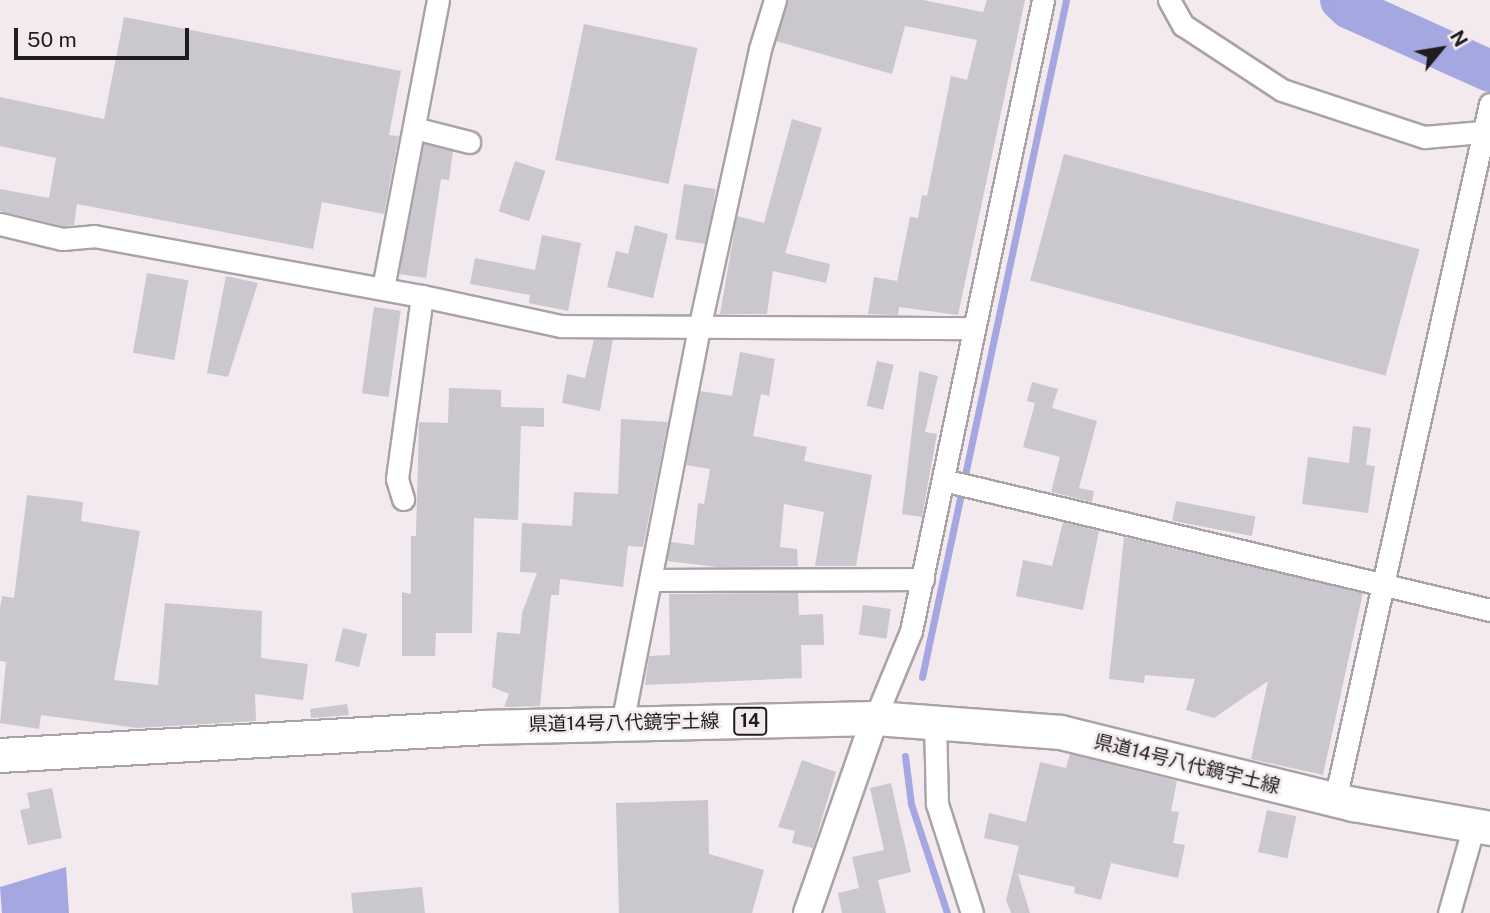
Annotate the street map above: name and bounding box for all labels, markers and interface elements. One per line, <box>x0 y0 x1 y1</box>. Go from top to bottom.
scale bar <box>18 14 192 58</box>
north arrow <box>1406 14 1476 84</box>
text: 50 m <box>27 27 77 52</box>
text: N <box>1446 27 1472 50</box>
road number: 14 <box>732 706 768 736</box>
street label: 県道14号八代鏡宇土線 <box>528 710 720 736</box>
street label: 県道14号八代鏡宇土線 <box>1092 730 1282 798</box>

